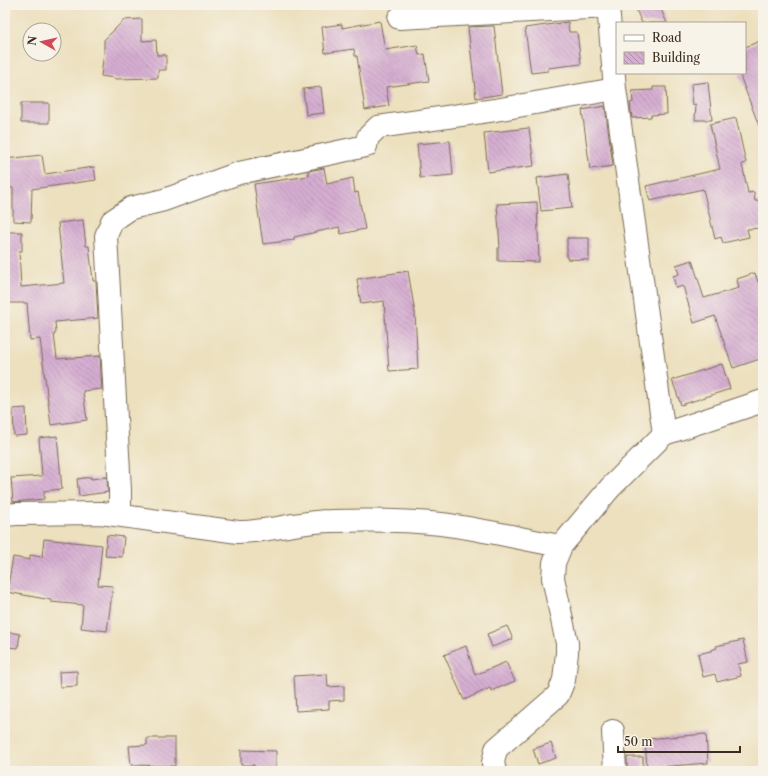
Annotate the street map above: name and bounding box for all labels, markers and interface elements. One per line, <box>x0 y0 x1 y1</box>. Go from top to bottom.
north arrow <box>22 22 62 62</box>
legend <box>616 22 746 74</box>
text: Road <box>652 30 682 45</box>
text: N <box>25 34 40 46</box>
text: Building <box>652 50 700 65</box>
scale bar <box>618 728 740 754</box>
text: 50 m <box>624 734 653 749</box>

